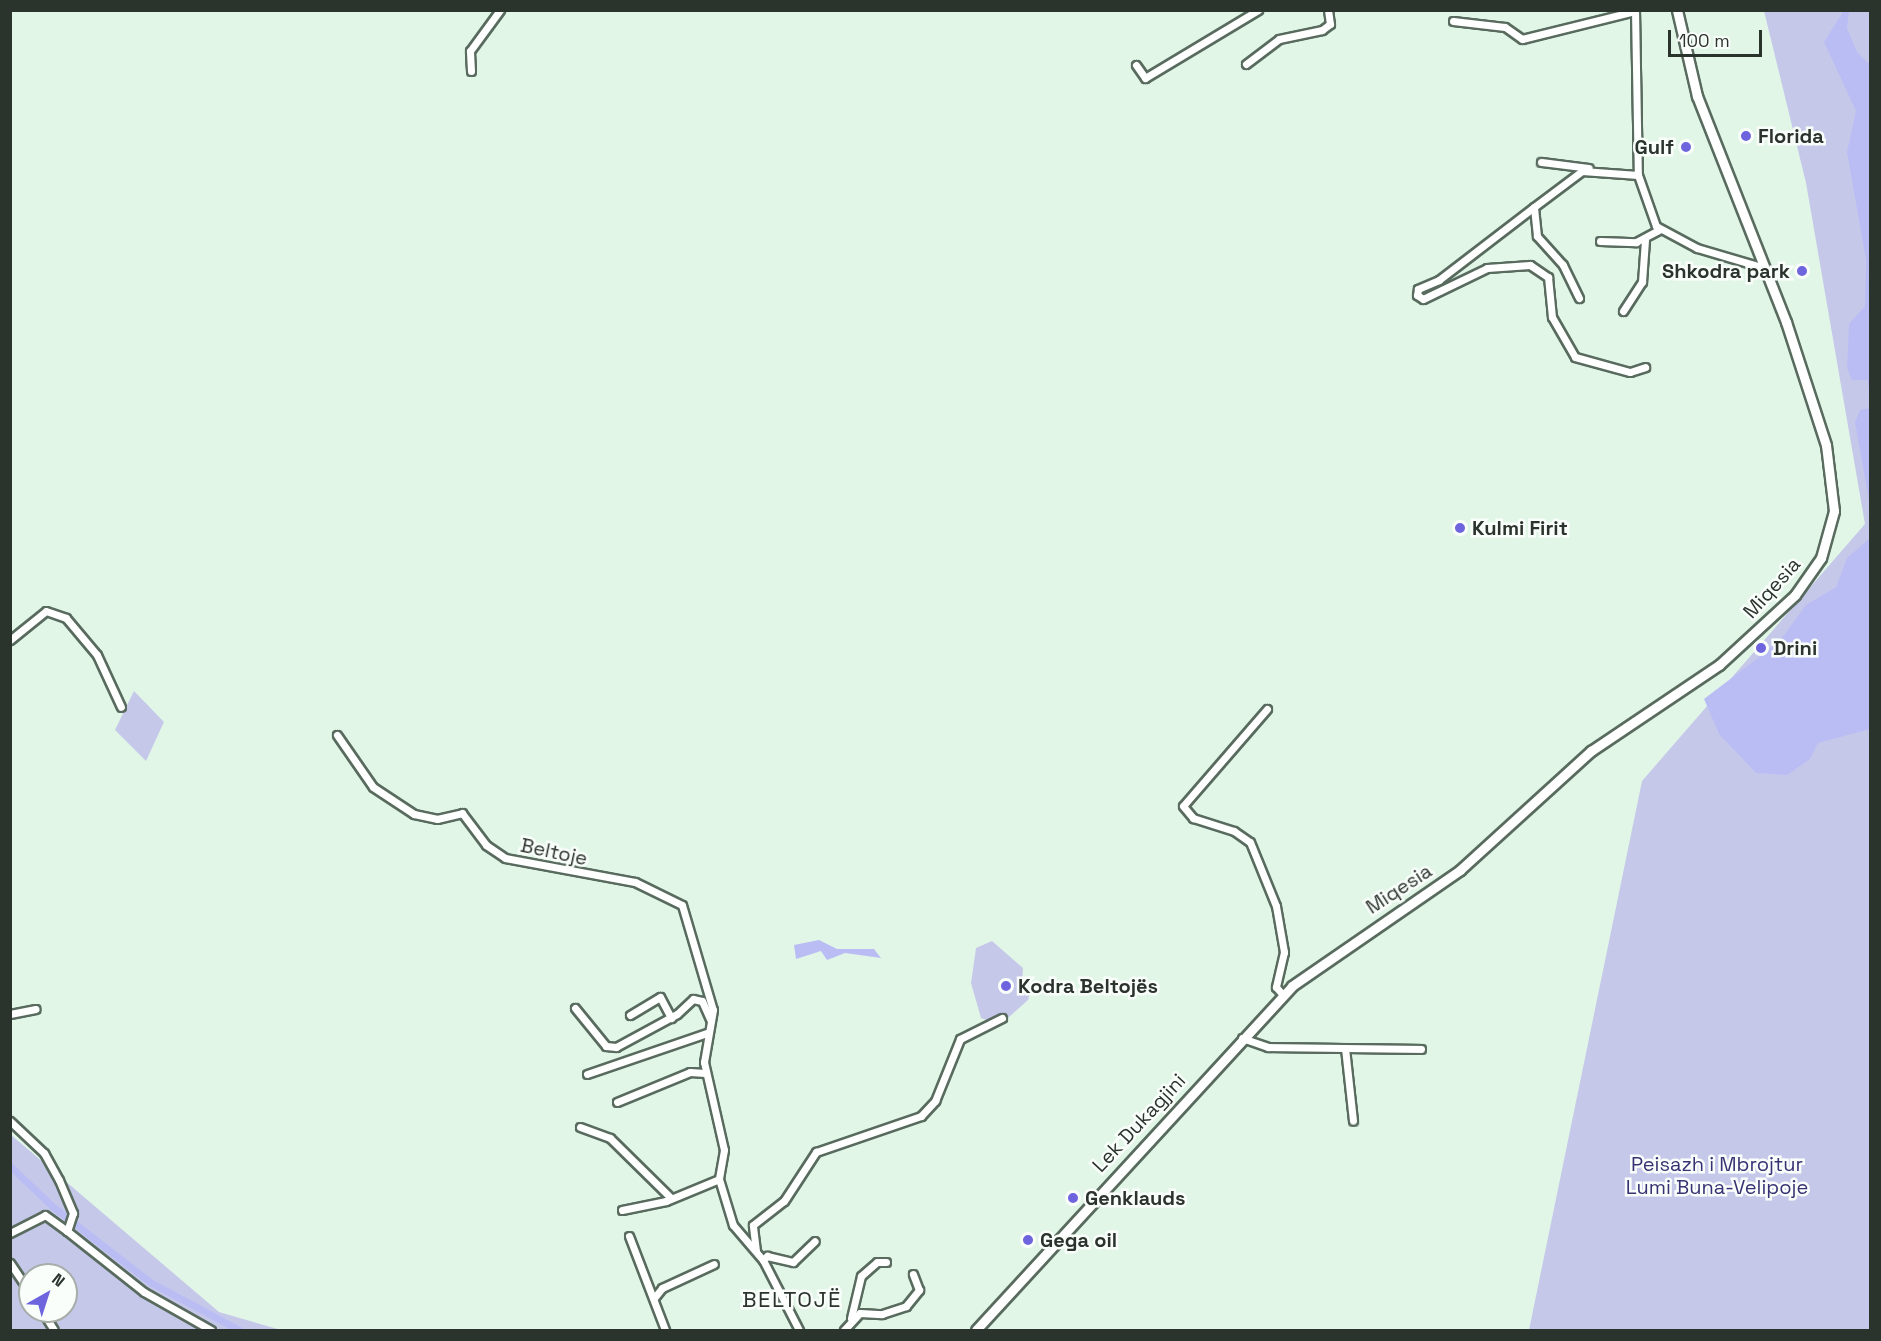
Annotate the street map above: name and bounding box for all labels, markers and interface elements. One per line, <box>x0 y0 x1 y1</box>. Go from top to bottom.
scale bar <box>1671 18 1766 56</box>
text: 100 m <box>1679 29 1730 52</box>
place label: Florida <box>1758 124 1824 148</box>
marker: Florida <box>1739 129 1753 143</box>
place label: Gulf <box>1634 135 1674 159</box>
marker: Gulf <box>1679 140 1693 154</box>
place label: Shkodra park <box>1662 259 1790 283</box>
marker: Shkodra park <box>1795 264 1809 278</box>
place label: Kulmi Firit <box>1472 516 1568 540</box>
marker: Kulmi Firit <box>1453 521 1467 535</box>
street label: Miqesia <box>1738 553 1806 623</box>
place label: Drini <box>1773 636 1817 660</box>
marker: Drini <box>1754 641 1768 655</box>
street label: Beltoje <box>518 833 590 871</box>
street label: Miqesia <box>1361 859 1437 919</box>
place label: Kodra Beltojës <box>1018 974 1158 998</box>
marker: Kodra Beltojës <box>999 979 1013 993</box>
street label: Lek Dukagjini <box>1087 1069 1191 1177</box>
park label: Peisazh i Mbrojtur Lumi Buna-Velipoje <box>1626 1153 1808 1200</box>
place label: Genklauds <box>1085 1186 1186 1210</box>
marker: Genklauds <box>1066 1191 1080 1205</box>
place label: Gega oil <box>1040 1228 1117 1252</box>
marker: Gega oil <box>1021 1233 1035 1247</box>
north arrow <box>18 1263 78 1323</box>
text: N <box>48 1269 69 1292</box>
district label: BELTOJË <box>742 1287 842 1313</box>

